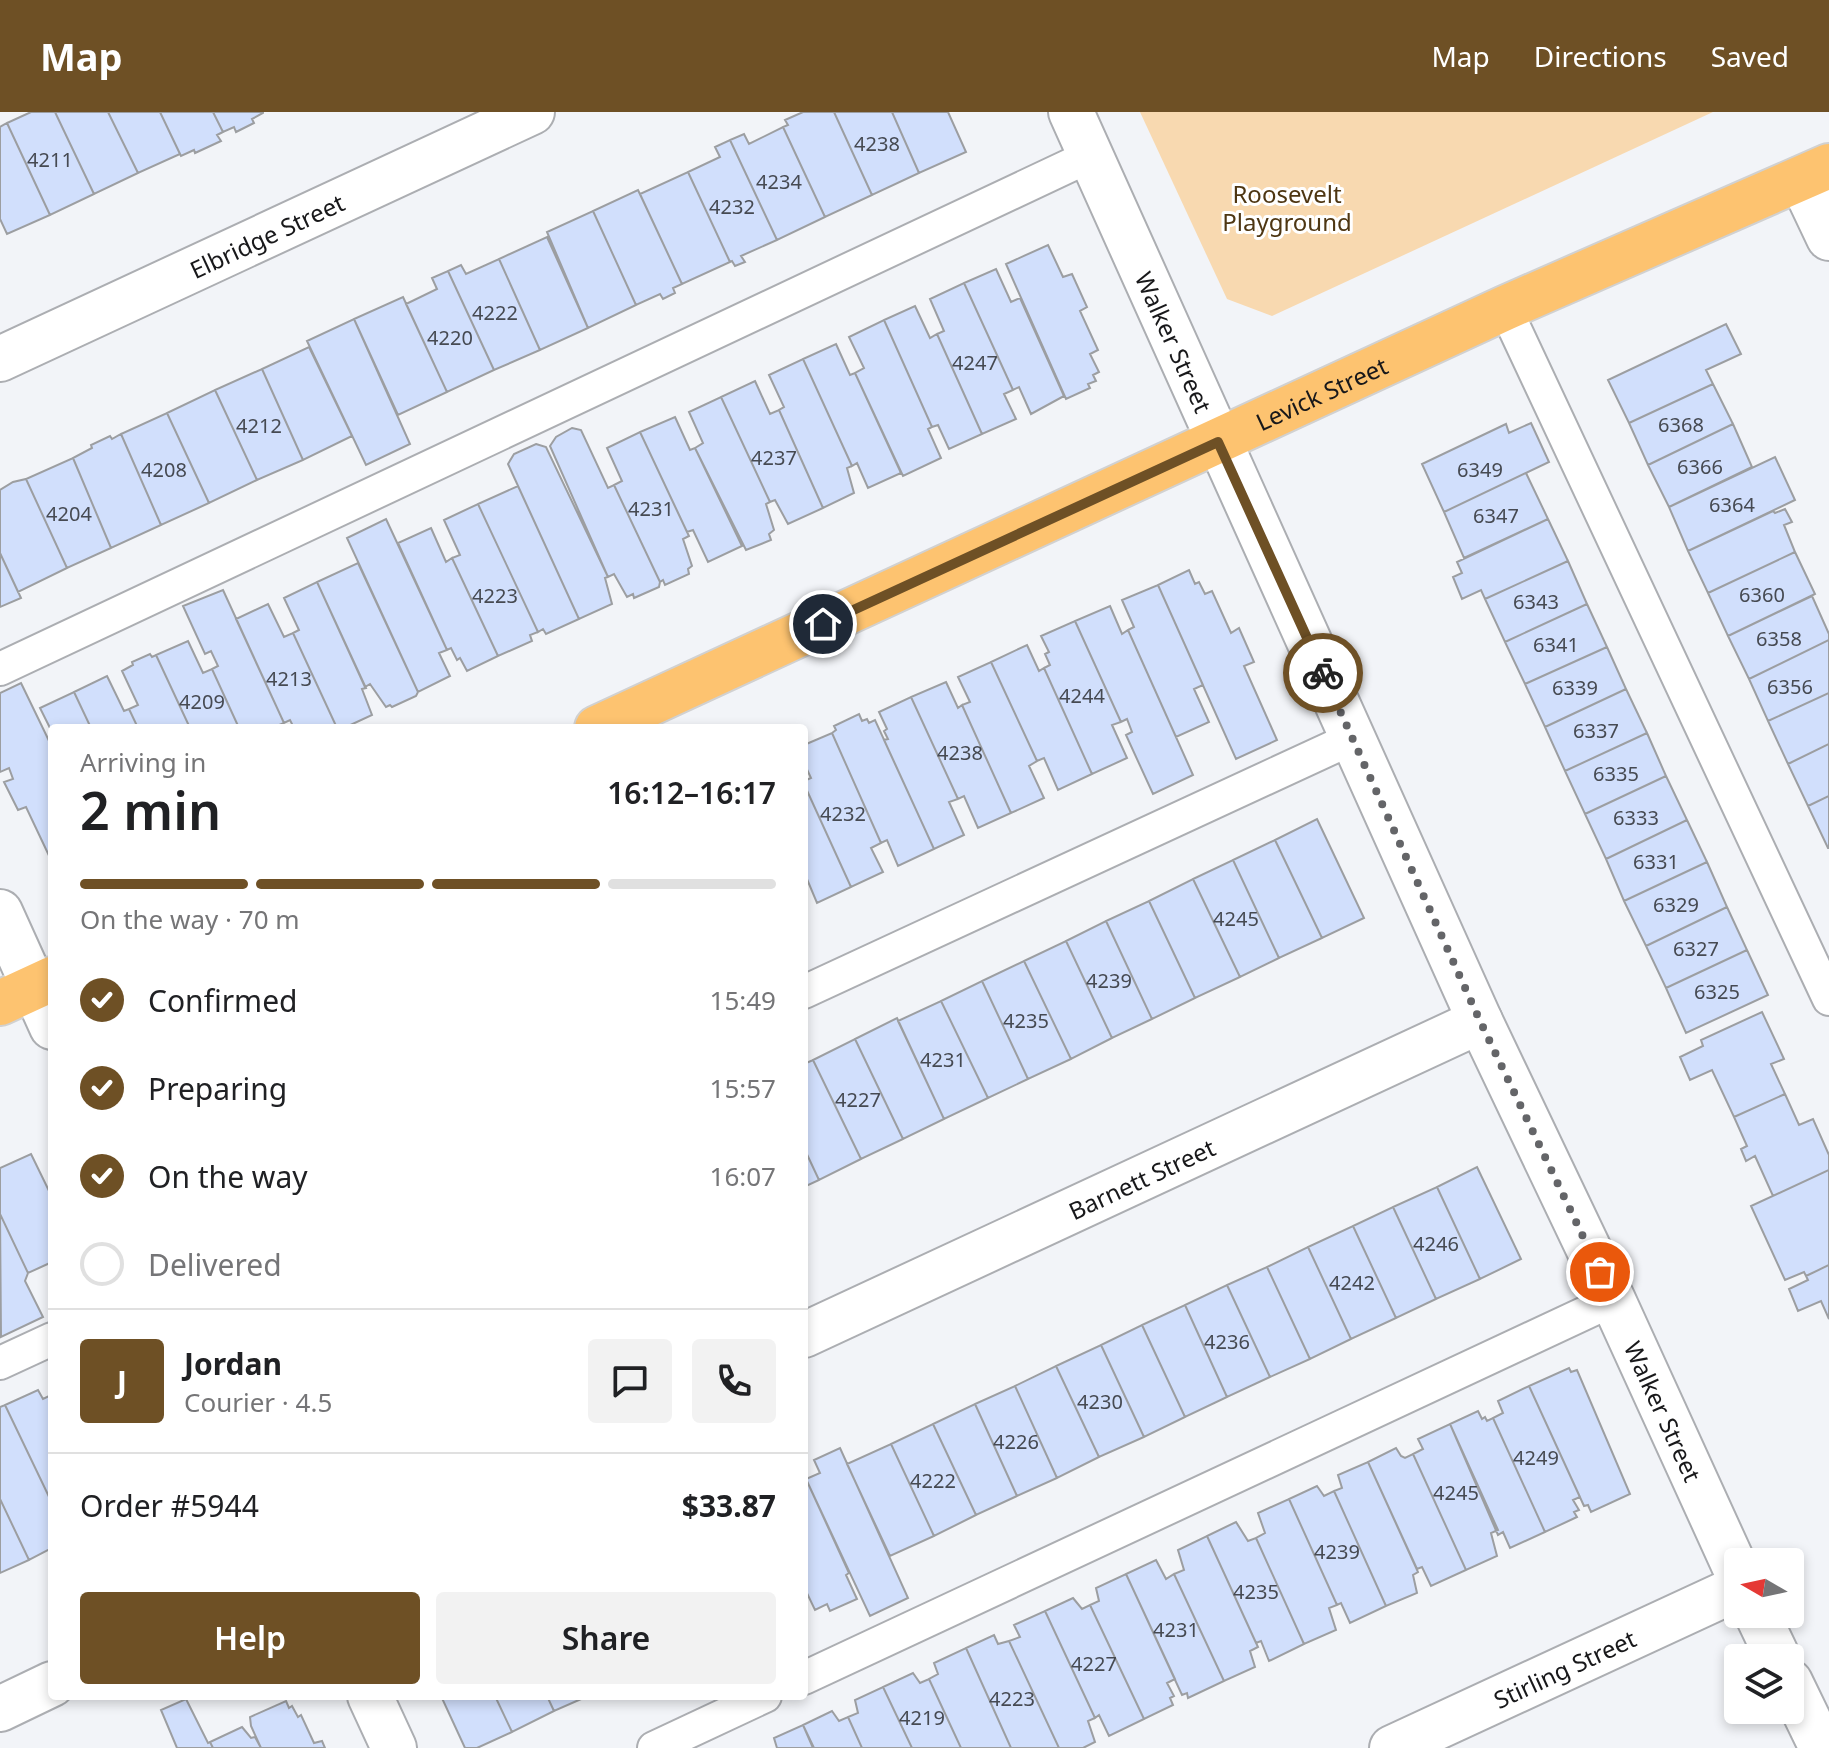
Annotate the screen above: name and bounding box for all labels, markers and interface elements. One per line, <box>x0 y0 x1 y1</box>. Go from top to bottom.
text: Map <box>40 30 123 82</box>
text: Map <box>1431 37 1490 75</box>
text: Directions <box>1534 37 1667 75</box>
text: Saved <box>1711 37 1789 75</box>
house number: 4238 <box>854 130 900 157</box>
house number: 4211 <box>27 146 73 173</box>
house number: 4234 <box>756 168 802 195</box>
park label: Roosevelt Playground <box>1222 177 1352 238</box>
street label: Elbridge Street <box>184 185 350 285</box>
house number: 4232 <box>709 193 755 220</box>
street label: Walker Street <box>1128 266 1221 418</box>
house number: 4222 <box>472 299 518 326</box>
house number: 4220 <box>427 324 473 351</box>
street label: Levick Street <box>1250 348 1393 438</box>
house number: 4247 <box>952 349 998 376</box>
house number: 6368 <box>1658 411 1704 438</box>
house number: 4212 <box>236 412 282 439</box>
house number: 4237 <box>751 444 797 471</box>
house number: 6366 <box>1677 453 1723 480</box>
house number: 4208 <box>141 456 187 483</box>
house number: 6349 <box>1457 456 1503 483</box>
house number: 6364 <box>1709 491 1755 518</box>
house number: 4231 <box>628 495 674 522</box>
house number: 4204 <box>46 500 92 527</box>
house number: 6347 <box>1473 502 1519 529</box>
house number: 6360 <box>1739 581 1785 608</box>
house number: 4223 <box>472 582 518 609</box>
house number: 6343 <box>1513 588 1559 615</box>
pin <box>789 590 857 658</box>
icon: home <box>801 602 845 646</box>
house number: 6358 <box>1756 625 1802 652</box>
house number: 6341 <box>1533 631 1579 658</box>
courier <box>1283 633 1363 713</box>
icon: bike <box>1301 651 1345 695</box>
house number: 4213 <box>266 665 312 692</box>
house number: 6356 <box>1767 673 1813 700</box>
house number: 6339 <box>1552 674 1598 701</box>
house number: 4244 <box>1059 682 1105 709</box>
house number: 4209 <box>179 688 225 715</box>
house number: 6337 <box>1573 717 1619 744</box>
house number: 4238 <box>937 739 983 766</box>
text: Arriving in <box>80 744 206 780</box>
house number: 6335 <box>1593 760 1639 787</box>
text: 16:12–16:17 <box>607 772 776 813</box>
text: 2 min <box>80 774 221 845</box>
house number: 4232 <box>820 800 866 827</box>
house number: 6333 <box>1613 804 1659 831</box>
house number: 6331 <box>1633 848 1679 875</box>
house number: 6329 <box>1653 891 1699 918</box>
text: On the way · 70 m <box>80 901 300 937</box>
house number: 4245 <box>1213 905 1259 932</box>
house number: 6327 <box>1673 935 1719 962</box>
house number: 4239 <box>1086 967 1132 994</box>
icon: check <box>80 978 124 1022</box>
house number: 6325 <box>1694 978 1740 1005</box>
text: Confirmed <box>148 980 298 1021</box>
text: 15:49 <box>710 982 776 1018</box>
house number: 4235 <box>1003 1007 1049 1034</box>
house number: 4231 <box>920 1046 966 1073</box>
icon: check <box>80 1066 124 1110</box>
text: Preparing <box>148 1068 287 1109</box>
text: 15:57 <box>710 1070 776 1106</box>
house number: 4227 <box>835 1086 881 1113</box>
street label: Barnett Street <box>1063 1130 1220 1227</box>
icon: check <box>80 1154 124 1198</box>
text: On the way <box>148 1156 308 1197</box>
text: 16:07 <box>710 1158 776 1194</box>
house number: 4246 <box>1413 1230 1459 1257</box>
pin <box>1566 1238 1634 1306</box>
text: Delivered <box>148 1244 282 1285</box>
icon: bag <box>1578 1250 1622 1294</box>
house number: 4242 <box>1329 1269 1375 1296</box>
house number: 4236 <box>1204 1328 1250 1355</box>
street label: Walker Street <box>1617 1336 1710 1487</box>
button: chat <box>588 1339 672 1423</box>
button: phone <box>692 1339 776 1423</box>
text: Jordan <box>184 1343 282 1384</box>
text: J <box>117 1361 127 1402</box>
text: Courier · 4.5 <box>184 1384 332 1420</box>
house number: 4230 <box>1077 1388 1123 1415</box>
house number: 4226 <box>993 1428 1039 1455</box>
house number: 4249 <box>1513 1444 1559 1471</box>
house number: 4222 <box>910 1467 956 1494</box>
house number: 4245 <box>1433 1479 1479 1506</box>
text: Order #5944 <box>80 1485 259 1526</box>
text: $33.87 <box>682 1485 776 1526</box>
house number: 4239 <box>1314 1538 1360 1565</box>
north arrow <box>1724 1548 1804 1628</box>
map controls <box>1724 1548 1804 1724</box>
house number: 4235 <box>1233 1578 1279 1605</box>
button: Help <box>80 1592 420 1684</box>
button: Share <box>436 1592 776 1684</box>
house number: 4231 <box>1153 1616 1199 1643</box>
street label: Stirling Street <box>1488 1621 1641 1715</box>
button: layers <box>1724 1644 1804 1724</box>
house number: 4227 <box>1071 1650 1117 1677</box>
house number: 4223 <box>989 1685 1035 1712</box>
house number: 4219 <box>899 1704 945 1731</box>

